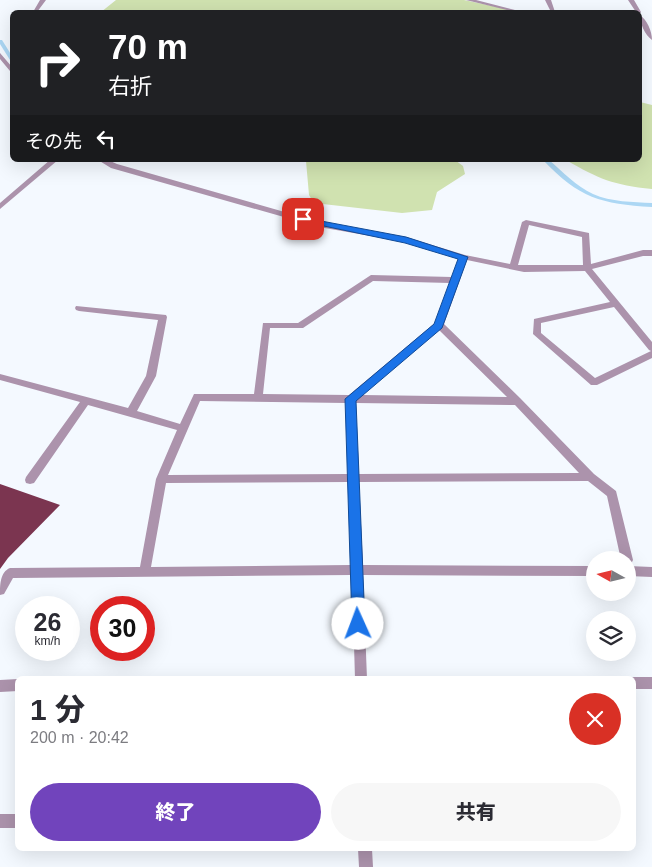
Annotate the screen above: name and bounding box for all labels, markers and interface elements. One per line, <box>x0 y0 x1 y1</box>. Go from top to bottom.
text: 70 m <box>108 27 188 66</box>
icon: right <box>25 30 90 95</box>
text: 右折 <box>108 74 152 99</box>
icon: left <box>92 125 120 153</box>
text: その先 <box>25 131 82 152</box>
pin <box>282 198 324 240</box>
icon: arrive <box>289 205 317 233</box>
north arrow <box>586 551 636 601</box>
map controls <box>586 551 636 661</box>
speed limit sign: 30 <box>90 596 155 661</box>
position arrow <box>331 597 383 649</box>
text: 26 <box>34 608 61 636</box>
button: layers <box>586 611 636 661</box>
text: km/h <box>34 634 61 648</box>
text: 1 分 <box>30 693 85 726</box>
button: close <box>569 693 621 745</box>
text: 200 m · 20:42 <box>30 729 129 746</box>
button: 終了 <box>30 783 321 841</box>
button: 共有 <box>331 783 621 841</box>

